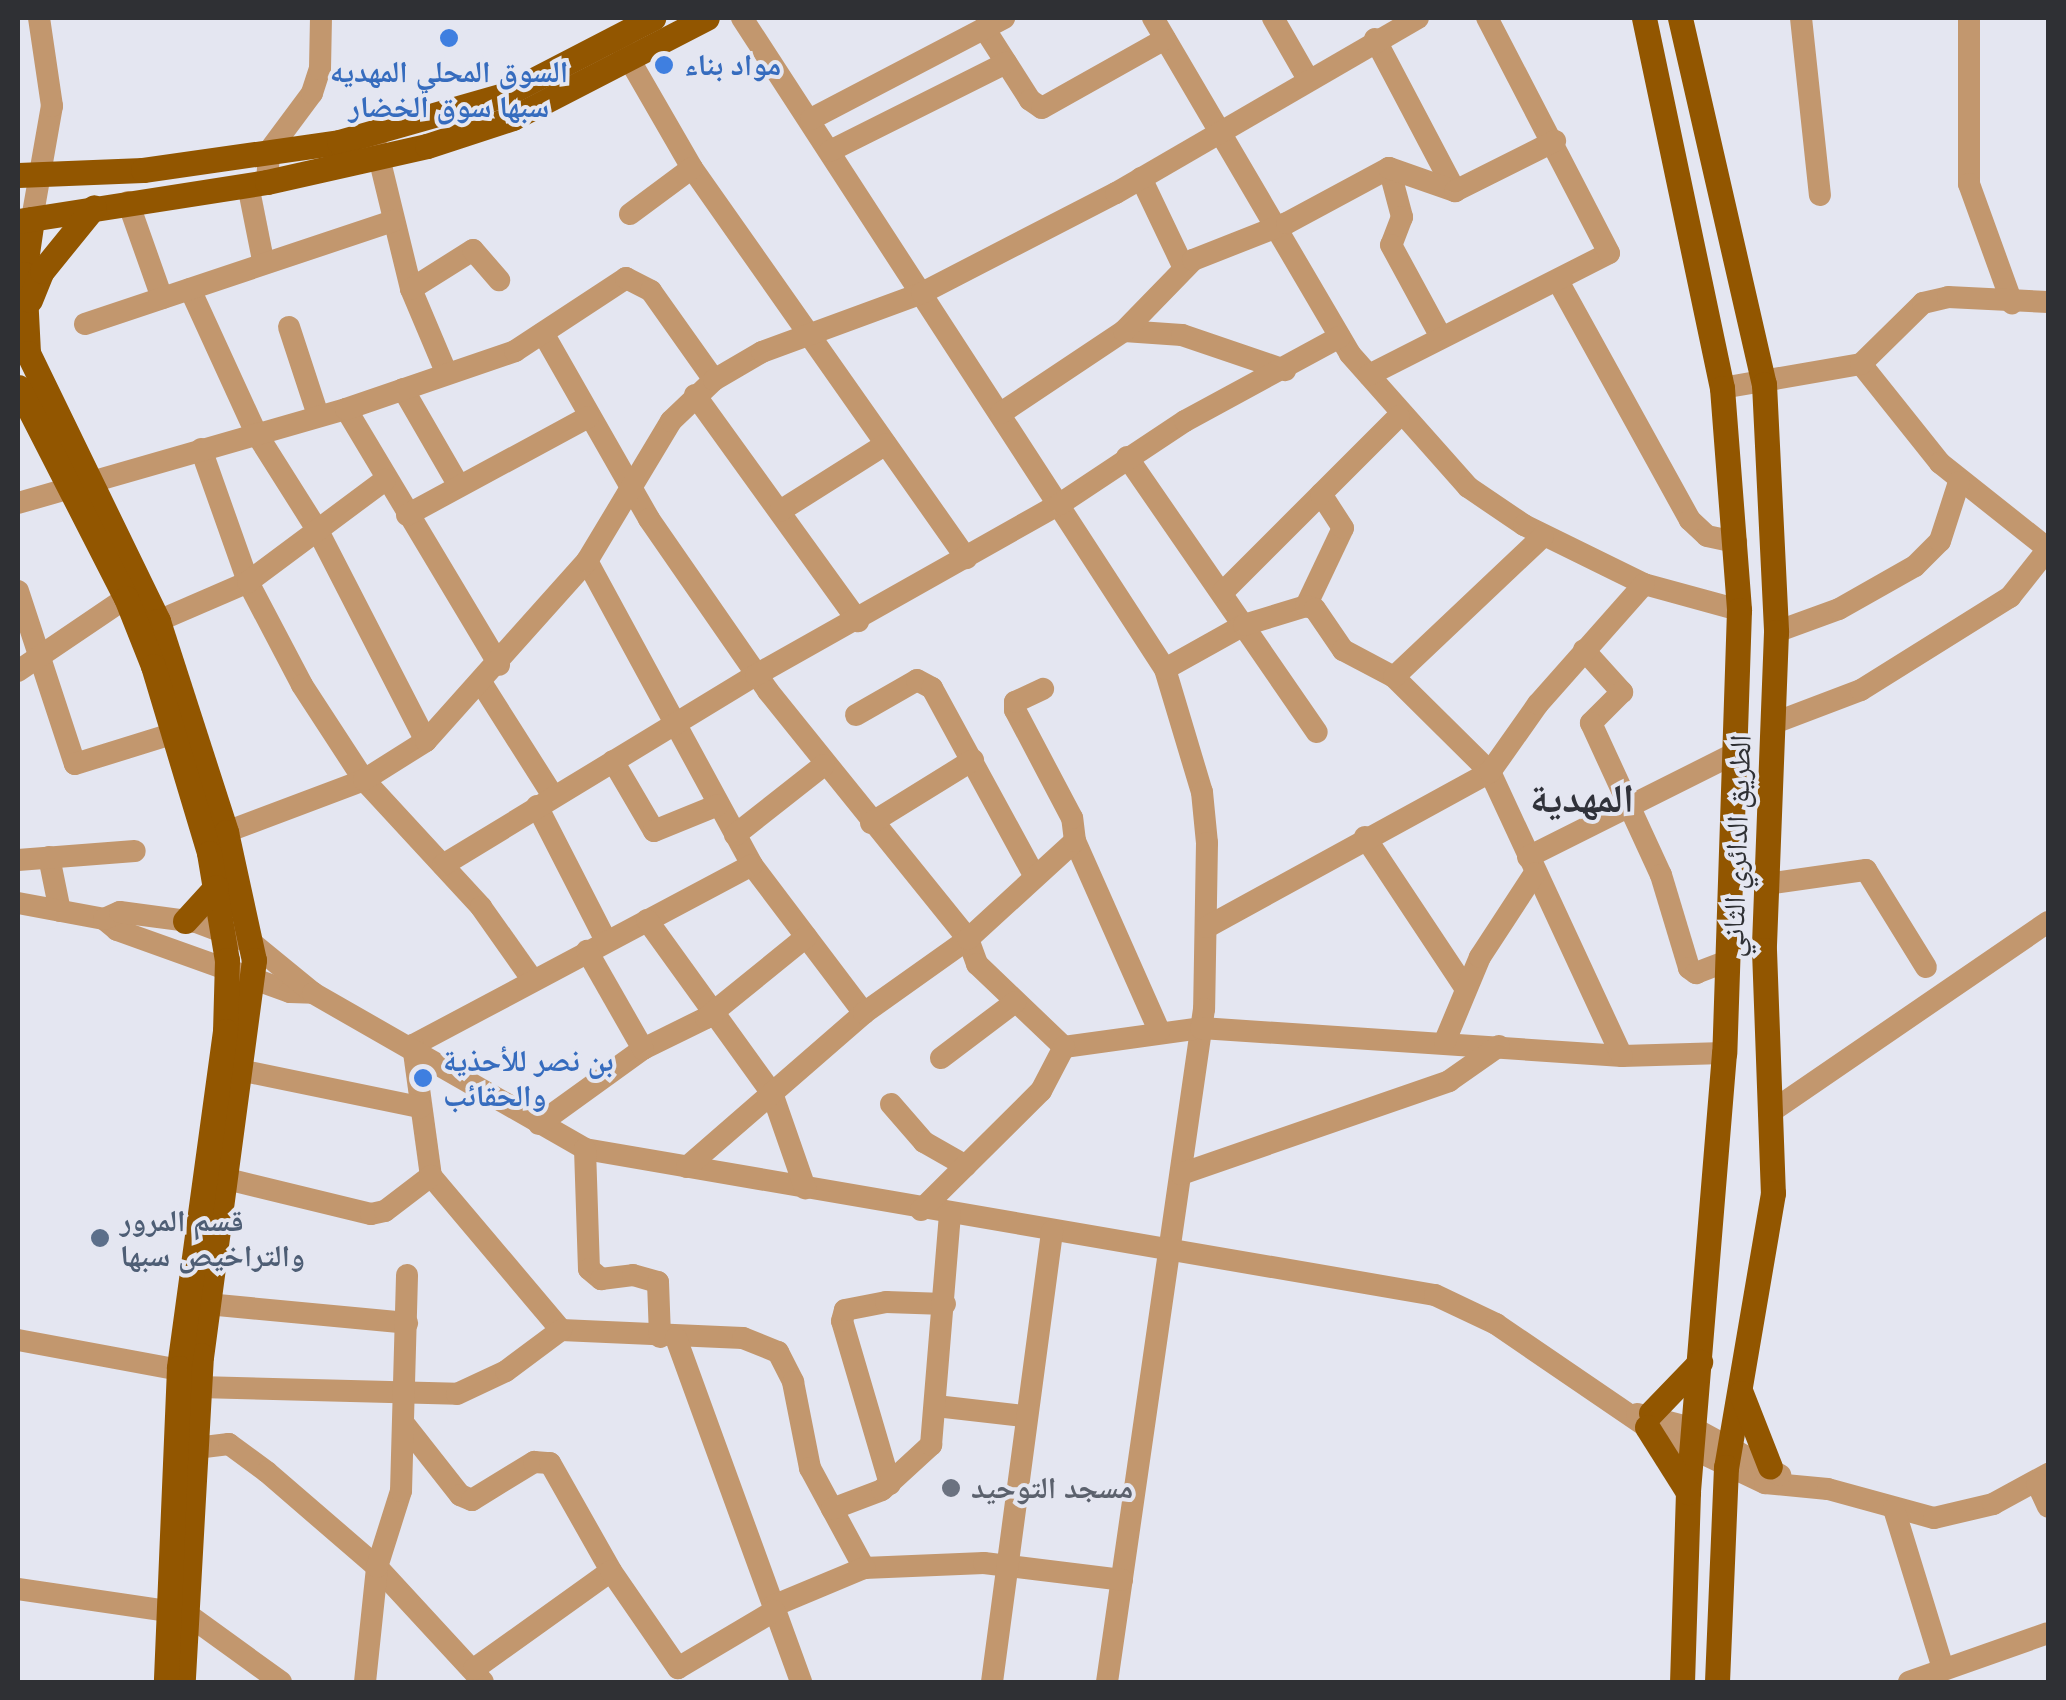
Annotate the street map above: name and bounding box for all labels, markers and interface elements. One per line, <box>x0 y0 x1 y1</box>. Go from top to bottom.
marker: السوق المحلي المهديه سبها سوق الخضار <box>438 27 460 49</box>
place label: مواد بناء <box>684 47 781 83</box>
place label: السوق المحلي المهديه سبها سوق الخضار <box>330 54 568 124</box>
marker: مواد بناء <box>653 54 675 76</box>
street label: الطريق الدائري الثاني <box>1715 734 1759 958</box>
district label: المهدية <box>1530 775 1634 823</box>
place label: بن نصر للأحذية والحقائب <box>443 1043 614 1114</box>
marker: بن نصر للأحذية والحقائب <box>412 1067 434 1089</box>
place label: قسم المرور والتراخيص سبها <box>120 1203 305 1274</box>
marker: قسم المرور والتراخيص سبها <box>89 1227 111 1249</box>
place label: مسجد التوحيد <box>971 1470 1133 1506</box>
marker: مسجد التوحيد <box>940 1477 962 1499</box>

